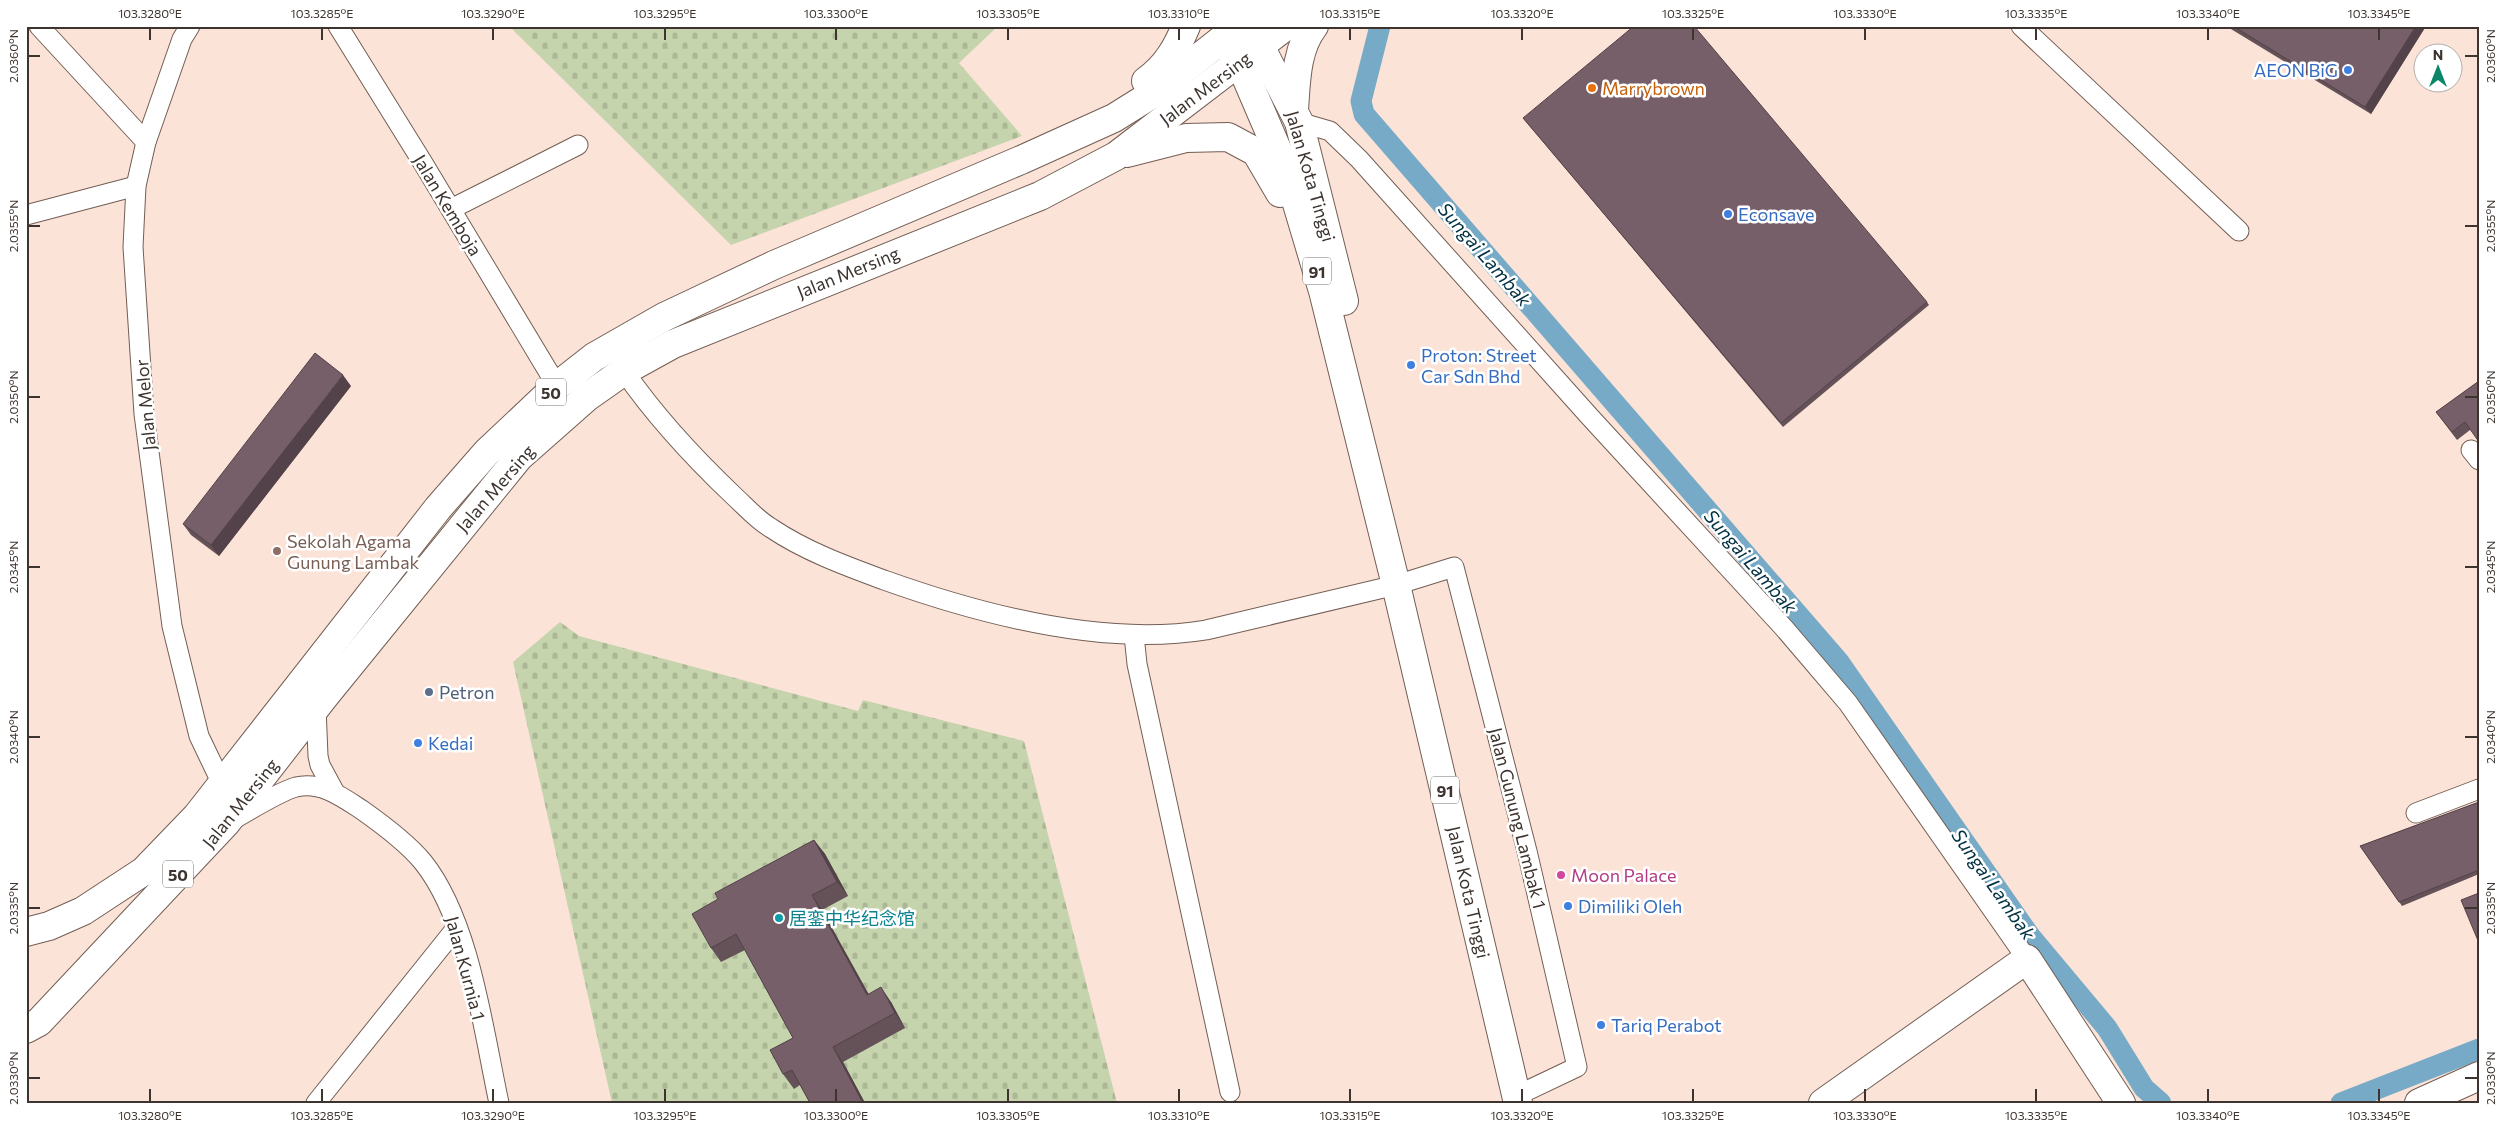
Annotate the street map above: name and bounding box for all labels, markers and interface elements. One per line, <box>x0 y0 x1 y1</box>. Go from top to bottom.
text: 103.3280°E <box>118 6 182 20</box>
text: 103.3285°E <box>291 6 353 20</box>
text: 103.3290°E <box>461 6 525 20</box>
text: 103.3295°E <box>634 6 696 20</box>
text: 103.3300°E <box>804 6 868 20</box>
text: 103.3305°E <box>976 6 1040 20</box>
text: 103.3310°E <box>1148 6 1210 20</box>
text: 103.3315°E <box>1320 6 1380 20</box>
text: 103.3320°E <box>1490 6 1554 20</box>
text: 103.3325°E <box>1662 6 1724 20</box>
text: 103.3330°E <box>1833 6 1897 20</box>
text: 103.3335°E <box>2005 6 2067 20</box>
text: 103.3340°E <box>2176 6 2240 20</box>
text: 103.3345°E <box>2348 6 2410 20</box>
text: 2.0360°N <box>6 29 20 83</box>
text: 2.0360°N <box>2483 29 2497 83</box>
north arrow <box>2412 42 2462 92</box>
street label: Jalan Mersing <box>1155 46 1255 130</box>
text: N <box>2433 46 2443 63</box>
place label: AEON BiG <box>2254 59 2338 81</box>
marker: AEON BiG <box>2342 64 2354 76</box>
place label: Marrybrown <box>1602 77 1705 99</box>
marker: Marrybrown <box>1586 82 1598 94</box>
street label: Jalan Kota Tinggi <box>1282 108 1340 244</box>
street label: Jalan Kemboja <box>409 150 487 260</box>
water label: Sungai Lambak <box>1434 197 1537 311</box>
text: 2.0355°N <box>6 200 20 252</box>
text: 2.0355°N <box>2483 200 2497 252</box>
place label: Econsave <box>1738 203 1814 225</box>
marker: Econsave <box>1722 208 1734 220</box>
street label: Jalan Mersing <box>793 241 903 303</box>
road number: 91 <box>1303 258 1331 284</box>
place label: Proton: Street Car Sdn Bhd <box>1421 344 1537 387</box>
street label: Jalan Melor <box>130 358 160 452</box>
marker: Proton: Street Car Sdn Bhd <box>1405 359 1417 371</box>
text: 2.0350°N <box>6 370 20 424</box>
text: 2.0350°N <box>2483 370 2497 424</box>
road number: 50 <box>536 378 566 406</box>
street label: Jalan Mersing <box>451 440 539 536</box>
water label: Sungai Lambak <box>1700 504 1803 618</box>
place label: Sekolah Agama Gunung Lambak <box>287 530 420 573</box>
text: 2.0345°N <box>6 541 20 593</box>
text: 2.0345°N <box>2483 541 2497 593</box>
marker: Sekolah Agama Gunung Lambak <box>271 545 283 557</box>
place label: Petron <box>439 681 495 703</box>
marker: Petron <box>423 686 435 698</box>
text: 2.0340°N <box>6 710 20 764</box>
text: 2.0340°N <box>2483 710 2497 764</box>
street label: Jalan Gunung Lambak 1 <box>1485 725 1551 911</box>
place label: Kedai <box>428 732 473 754</box>
marker: Kedai <box>412 737 424 749</box>
street label: Jalan Mersing <box>197 754 283 852</box>
road number: 91 <box>1431 776 1459 804</box>
street label: Jalan Kota Tinggi <box>1443 824 1495 960</box>
water label: Sungai Lambak <box>1947 824 2041 944</box>
road number: 50 <box>163 861 193 888</box>
place label: Moon Palace <box>1571 864 1677 886</box>
marker: Moon Palace <box>1555 869 1567 881</box>
text: 2.0335°N <box>6 882 20 934</box>
text: 2.0335°N <box>2483 882 2497 934</box>
place label: Dimiliki Oleh <box>1578 895 1682 917</box>
marker: Dimiliki Oleh <box>1562 900 1574 912</box>
place label: 居銮中华纪念馆 <box>789 907 915 929</box>
marker: 居銮中华纪念馆 <box>773 912 785 924</box>
street label: Jalan Kurnia 1 <box>442 913 490 1023</box>
place label: Tariq Perabot <box>1611 1014 1722 1036</box>
marker: Tariq Perabot <box>1595 1019 1607 1031</box>
text: 2.0330°N <box>6 1051 20 1105</box>
text: 2.0330°N <box>2483 1051 2497 1105</box>
text: 103.3280°E <box>118 1108 182 1122</box>
text: 103.3285°E <box>291 1108 353 1122</box>
text: 103.3290°E <box>461 1108 525 1122</box>
text: 103.3295°E <box>634 1108 696 1122</box>
text: 103.3300°E <box>804 1108 868 1122</box>
text: 103.3305°E <box>976 1108 1040 1122</box>
text: 103.3310°E <box>1148 1108 1210 1122</box>
text: 103.3315°E <box>1320 1108 1380 1122</box>
text: 103.3320°E <box>1490 1108 1554 1122</box>
text: 103.3325°E <box>1662 1108 1724 1122</box>
text: 103.3330°E <box>1833 1108 1897 1122</box>
text: 103.3335°E <box>2005 1108 2067 1122</box>
text: 103.3340°E <box>2176 1108 2240 1122</box>
text: 103.3345°E <box>2348 1108 2410 1122</box>

